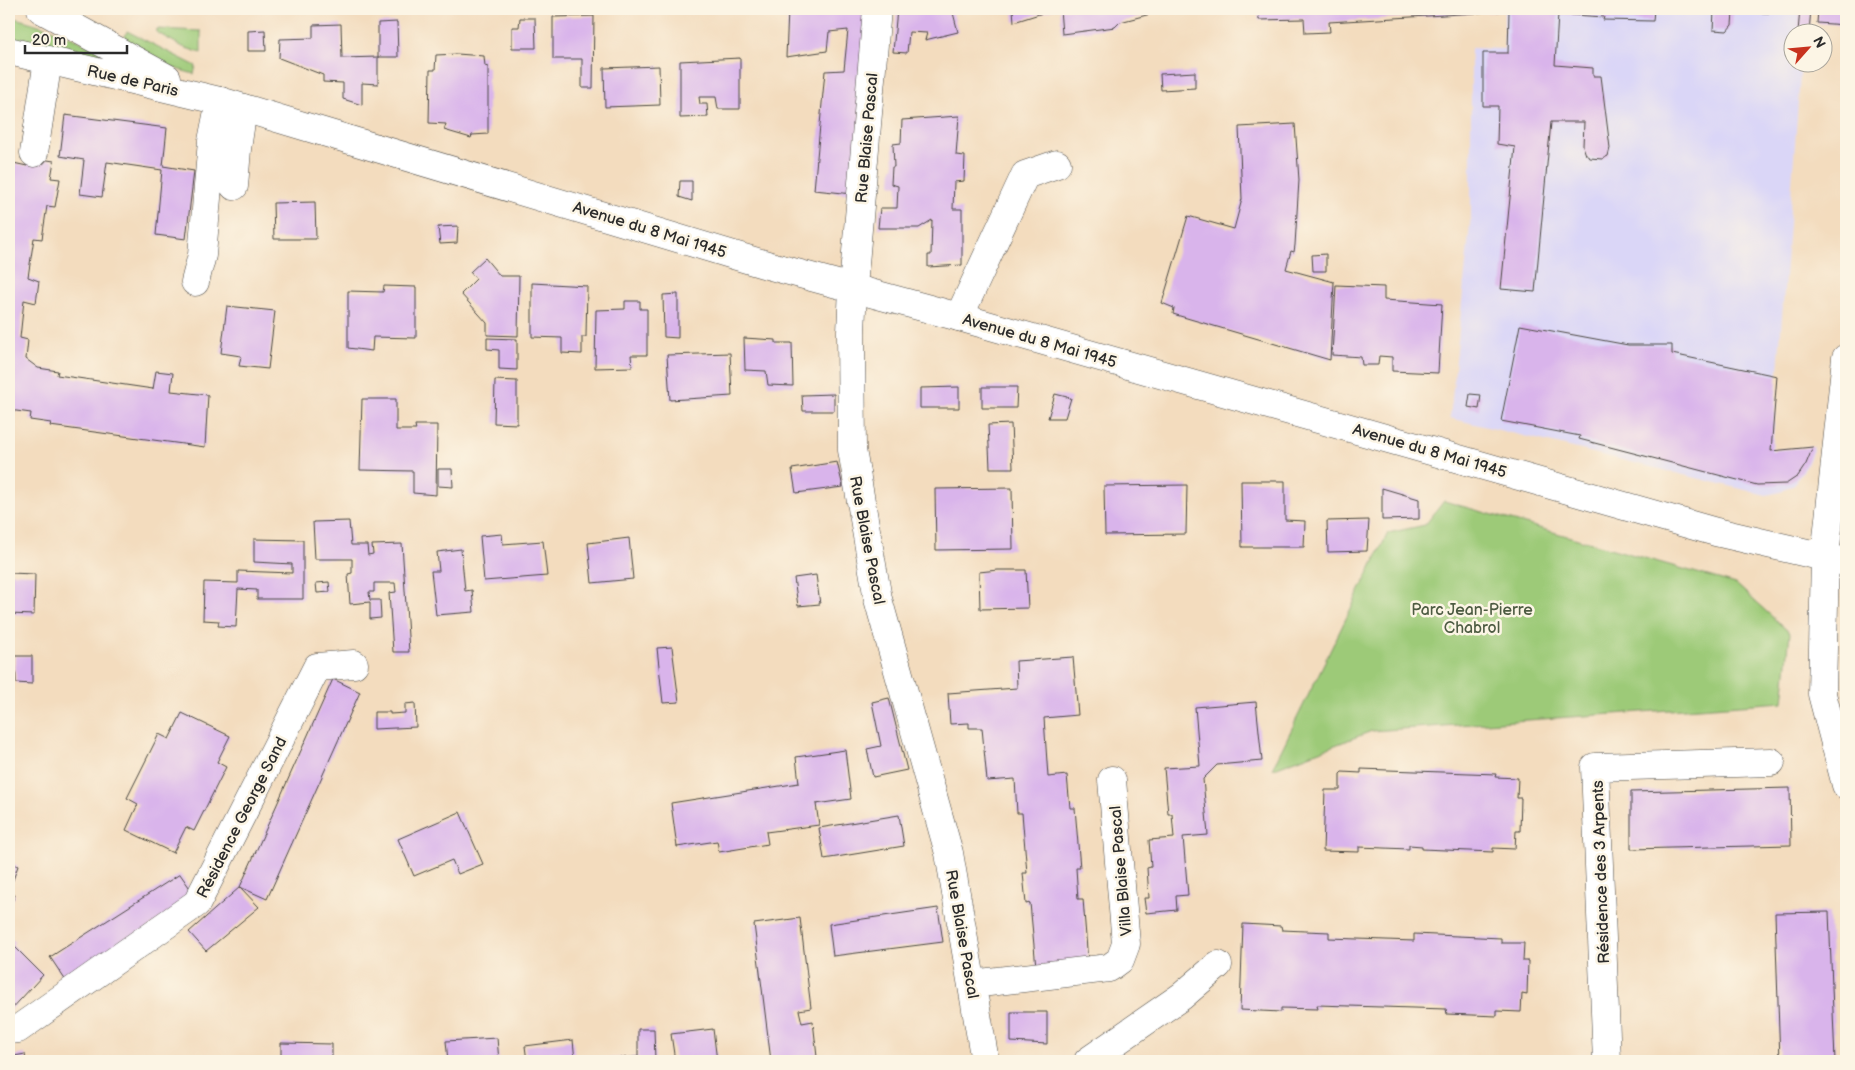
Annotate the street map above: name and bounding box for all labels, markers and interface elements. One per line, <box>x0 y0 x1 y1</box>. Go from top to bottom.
scale bar <box>25 22 128 54</box>
north arrow <box>1782 22 1832 72</box>
text: 20 m <box>32 31 66 50</box>
text: N <box>1809 34 1829 51</box>
street label: Rue de Paris <box>85 62 180 101</box>
street label: Rue Blaise Pascal <box>852 72 883 204</box>
street label: Avenue du 8 Mai 1945 <box>571 198 729 263</box>
street label: Avenue du 8 Mai 1945 <box>960 310 1119 373</box>
street label: Avenue du 8 Mai 1945 <box>1350 420 1509 483</box>
street label: Rue Blaise Pascal <box>845 474 888 606</box>
park label: Parc Jean-Pierre Chabrol <box>1411 601 1533 638</box>
street label: Résidence George Sand <box>193 734 291 901</box>
street label: Résidence des 3 Arpents <box>1589 780 1614 964</box>
street label: Villa Blaise Pascal <box>1106 805 1137 937</box>
street label: Rue Blaise Pascal <box>941 868 982 1000</box>

